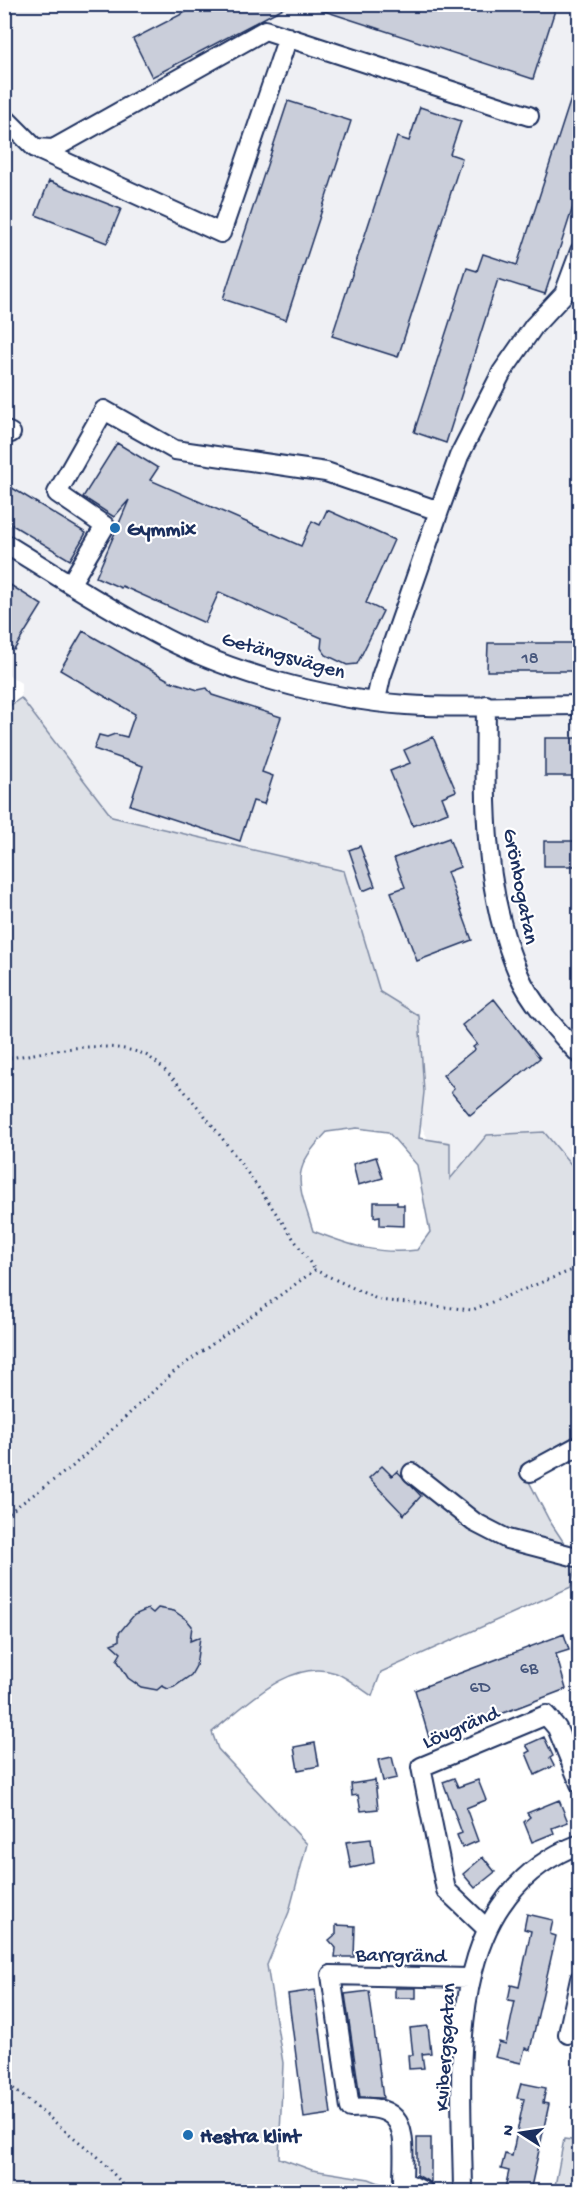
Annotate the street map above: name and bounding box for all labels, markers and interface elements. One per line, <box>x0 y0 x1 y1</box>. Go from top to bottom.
place label: Gymmix <box>127 519 197 544</box>
marker: Gymmix <box>108 521 122 535</box>
street label: Getängsvägen <box>218 628 348 687</box>
house number: 18 <box>520 649 539 670</box>
street label: Grönbogatan <box>495 827 542 947</box>
house number: 6B <box>520 1659 539 1680</box>
house number: 6D <box>470 1678 491 1699</box>
street label: Lövgränd <box>419 1701 505 1757</box>
street label: Barrgränd <box>354 1944 448 1971</box>
street label: Kvibergsgatan <box>432 1982 463 2112</box>
north arrow <box>491 2103 551 2163</box>
text: N <box>499 2123 520 2138</box>
place label: Hestra klint <box>200 2126 303 2151</box>
marker: Hestra klint <box>181 2128 195 2142</box>

